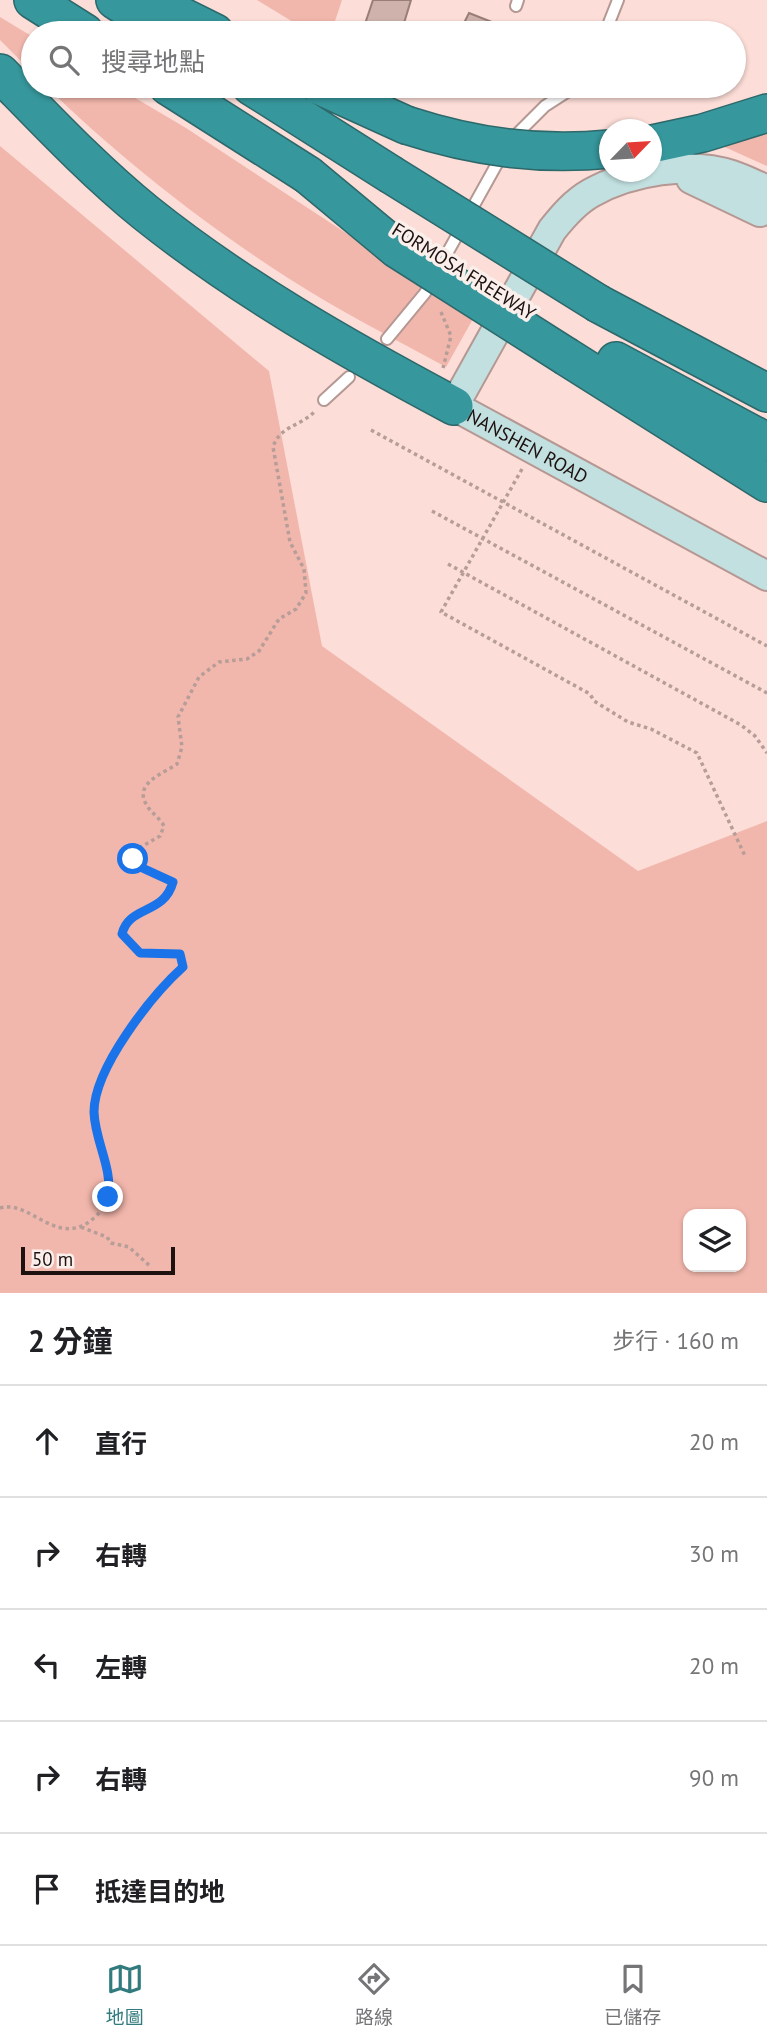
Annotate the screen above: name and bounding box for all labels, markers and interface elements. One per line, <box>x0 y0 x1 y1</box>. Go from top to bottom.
search box <box>21 21 746 98</box>
icon: search <box>45 41 83 79</box>
text: 搜尋地點 <box>101 45 205 78</box>
north arrow <box>599 119 662 182</box>
street label: FORMOSA FREEWAY <box>388 217 541 325</box>
street label: NANSHEN ROAD <box>463 403 592 489</box>
route start <box>117 843 148 874</box>
route end <box>92 1181 123 1212</box>
map controls <box>683 1209 746 1272</box>
button: layers <box>683 1209 746 1272</box>
scale bar <box>21 1244 175 1276</box>
text: 50 m <box>32 1247 73 1271</box>
text: 2 分鐘 <box>28 1321 113 1360</box>
text: 步行 · 160 m <box>612 1326 739 1355</box>
icon: ahead <box>28 1422 66 1460</box>
text: 直行 <box>95 1427 147 1460</box>
text: 20 m <box>689 1427 739 1456</box>
icon: right <box>28 1534 66 1572</box>
text: 右轉 <box>95 1539 147 1572</box>
text: 30 m <box>689 1539 739 1568</box>
icon: left <box>28 1646 66 1684</box>
text: 左轉 <box>95 1651 147 1684</box>
text: 20 m <box>689 1651 739 1680</box>
icon: right <box>28 1758 66 1796</box>
text: 右轉 <box>95 1763 147 1796</box>
text: 90 m <box>689 1763 739 1792</box>
icon: arrive <box>28 1870 66 1908</box>
text: 抵達目的地 <box>95 1875 225 1908</box>
tab: 地圖 <box>106 1960 144 2029</box>
tab: 路線 <box>355 1960 393 2029</box>
tab: 已儲存 <box>604 1960 661 2029</box>

